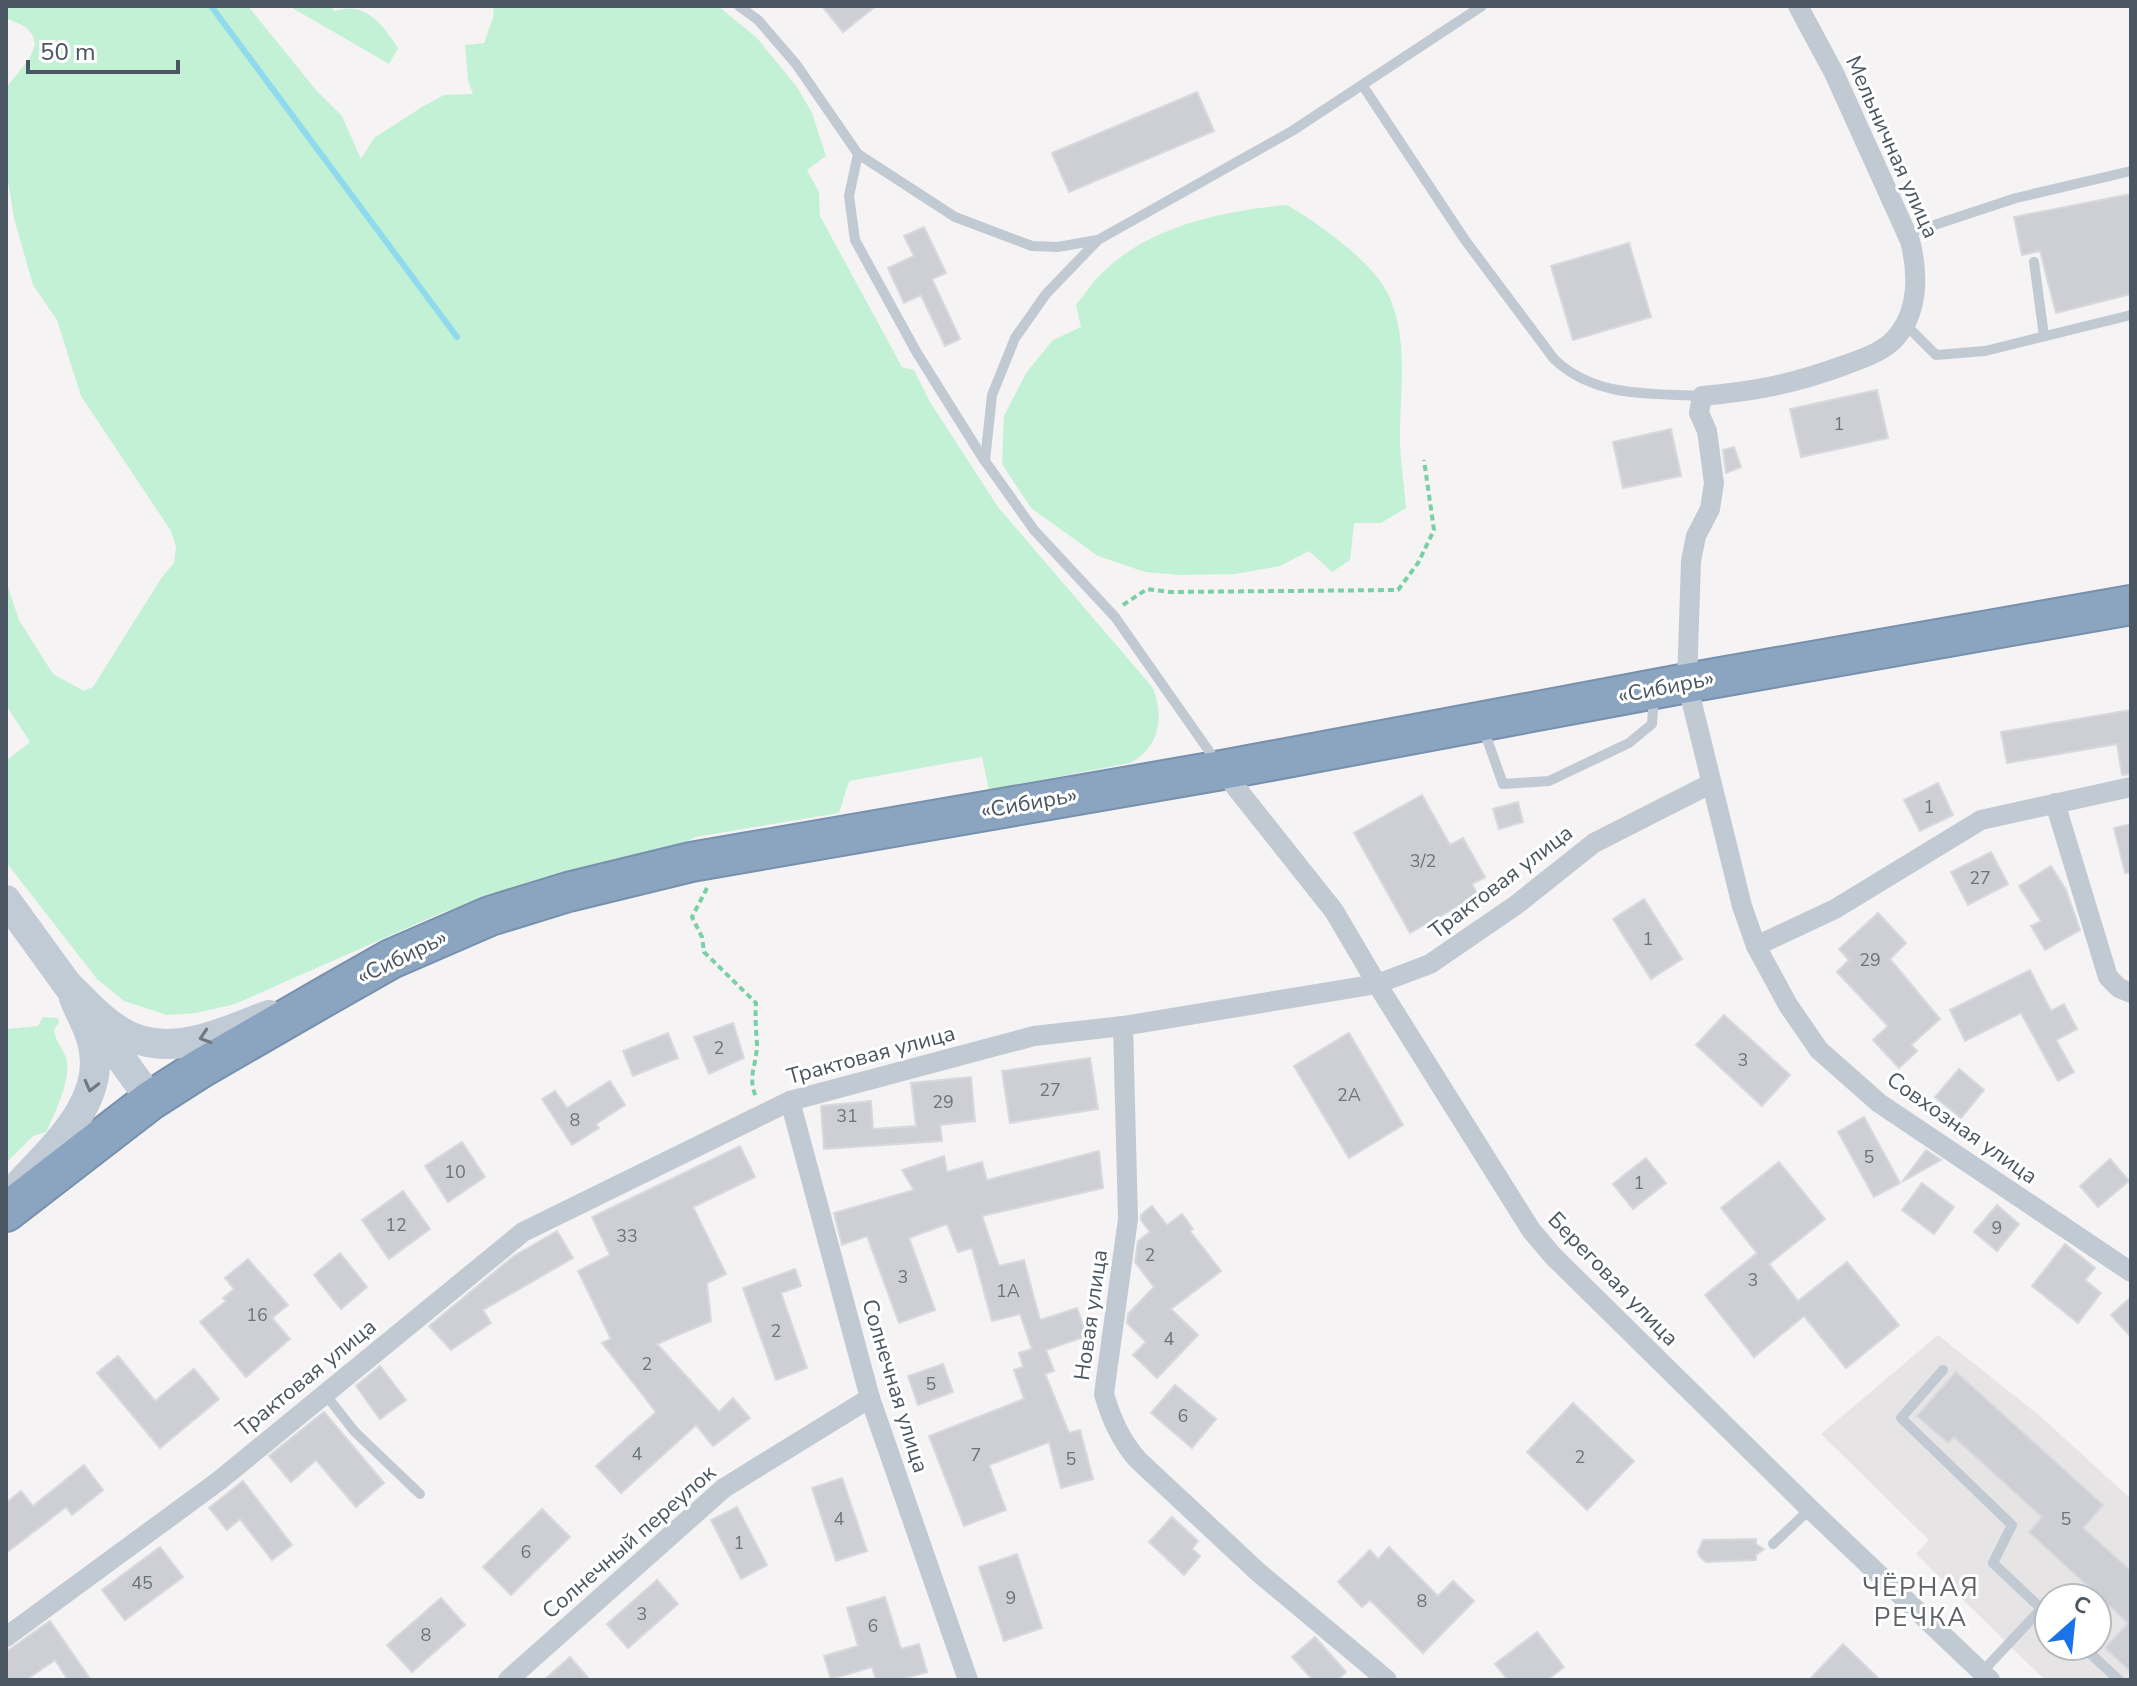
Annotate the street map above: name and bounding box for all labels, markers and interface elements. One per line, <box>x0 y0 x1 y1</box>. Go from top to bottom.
scale bar <box>28 24 178 74</box>
text: 50 m <box>40 36 96 68</box>
street label: Мельничная улица <box>1838 51 1946 243</box>
house number: 1 <box>1834 412 1844 436</box>
street label: «Сибирь» <box>1615 663 1717 711</box>
street label: «Сибирь» <box>979 780 1079 826</box>
house number: 1 <box>1924 795 1934 819</box>
street label: Трактовая улица <box>1423 818 1579 946</box>
house number: 3/2 <box>1410 849 1436 873</box>
house number: 27 <box>1969 866 1991 890</box>
street label: «Сибирь» <box>352 922 452 992</box>
house number: 1 <box>1643 927 1653 951</box>
house number: 29 <box>1859 948 1881 972</box>
street label: Трактовая улица <box>784 1018 958 1092</box>
one-way arrow <box>198 1028 212 1044</box>
house number: 2 <box>714 1036 724 1060</box>
house number: 3 <box>1738 1048 1748 1072</box>
street label: Совхозная улица <box>1881 1065 2043 1191</box>
one-way arrow <box>83 1078 100 1092</box>
house number: 27 <box>1039 1078 1061 1102</box>
house number: 2А <box>1337 1083 1361 1107</box>
house number: 29 <box>932 1090 954 1114</box>
house number: 31 <box>836 1104 858 1128</box>
house number: 8 <box>570 1108 580 1132</box>
house number: 5 <box>1864 1145 1874 1169</box>
house number: 10 <box>444 1160 466 1184</box>
house number: 1 <box>1634 1171 1644 1195</box>
street label: Береговая улица <box>1541 1205 1685 1353</box>
house number: 12 <box>385 1213 407 1237</box>
house number: 9 <box>1992 1216 2002 1240</box>
house number: 33 <box>616 1224 638 1248</box>
house number: 2 <box>1145 1243 1155 1267</box>
street label: Новая улица <box>1067 1248 1115 1382</box>
house number: 3 <box>898 1265 908 1289</box>
house number: 3 <box>1748 1268 1758 1292</box>
house number: 1А <box>996 1279 1020 1303</box>
street label: Солнечная улица <box>854 1296 936 1476</box>
house number: 16 <box>246 1303 268 1327</box>
street label: Трактовая улица <box>229 1312 383 1444</box>
house number: 2 <box>771 1319 781 1343</box>
house number: 4 <box>1164 1327 1175 1351</box>
house number: 2 <box>642 1352 652 1376</box>
house number: 5 <box>926 1372 936 1396</box>
house number: 6 <box>1178 1404 1188 1428</box>
house number: 4 <box>632 1442 643 1466</box>
house number: 7 <box>971 1443 981 1467</box>
house number: 2 <box>1575 1445 1585 1469</box>
house number: 5 <box>1066 1447 1076 1471</box>
street label: Солнечный переулок <box>536 1458 723 1626</box>
house number: 4 <box>834 1507 845 1531</box>
house number: 5 <box>2061 1507 2071 1531</box>
house number: 1 <box>734 1531 744 1555</box>
house number: 6 <box>521 1540 531 1564</box>
district label: ЧЁРНАЯ РЕЧКА <box>1862 1570 1980 1635</box>
house number: 45 <box>131 1571 153 1595</box>
north arrow <box>2033 1582 2113 1662</box>
house number: 9 <box>1006 1586 1016 1610</box>
text: С <box>2068 1588 2095 1622</box>
house number: 8 <box>1417 1589 1427 1613</box>
house number: 3 <box>637 1602 647 1626</box>
house number: 6 <box>868 1614 878 1638</box>
house number: 8 <box>421 1623 431 1647</box>

